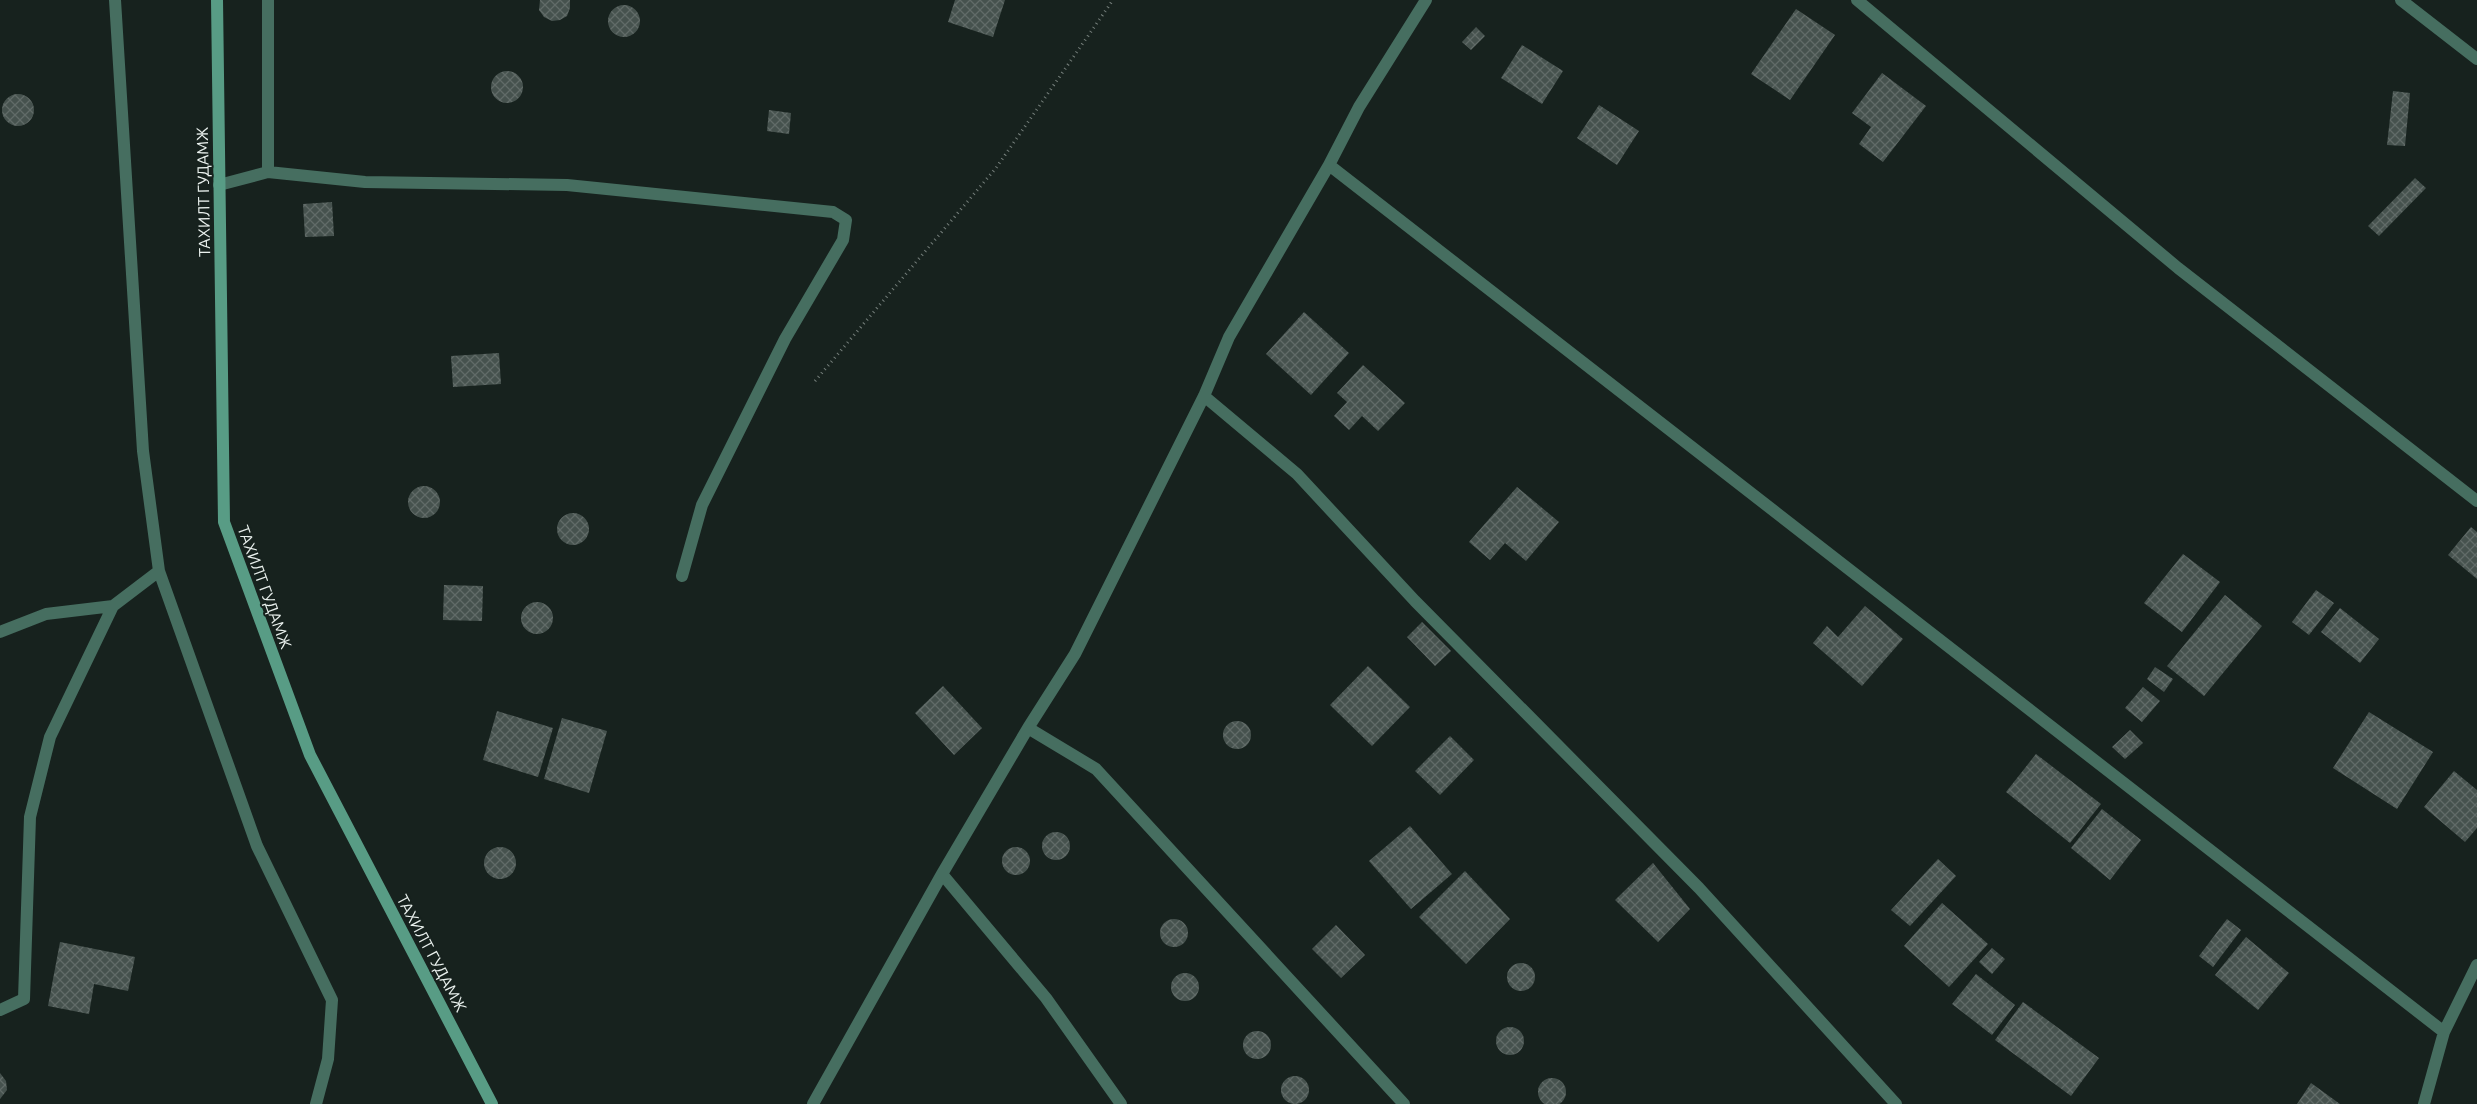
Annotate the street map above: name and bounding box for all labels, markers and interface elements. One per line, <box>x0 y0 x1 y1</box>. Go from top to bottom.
street label: ТАХИЛТ ГУДАМЖ <box>193 127 213 257</box>
street label: ТАХИЛТ ГУДАМЖ <box>234 523 296 651</box>
street label: ТАХИЛТ ГУДАМЖ <box>394 891 471 1015</box>

